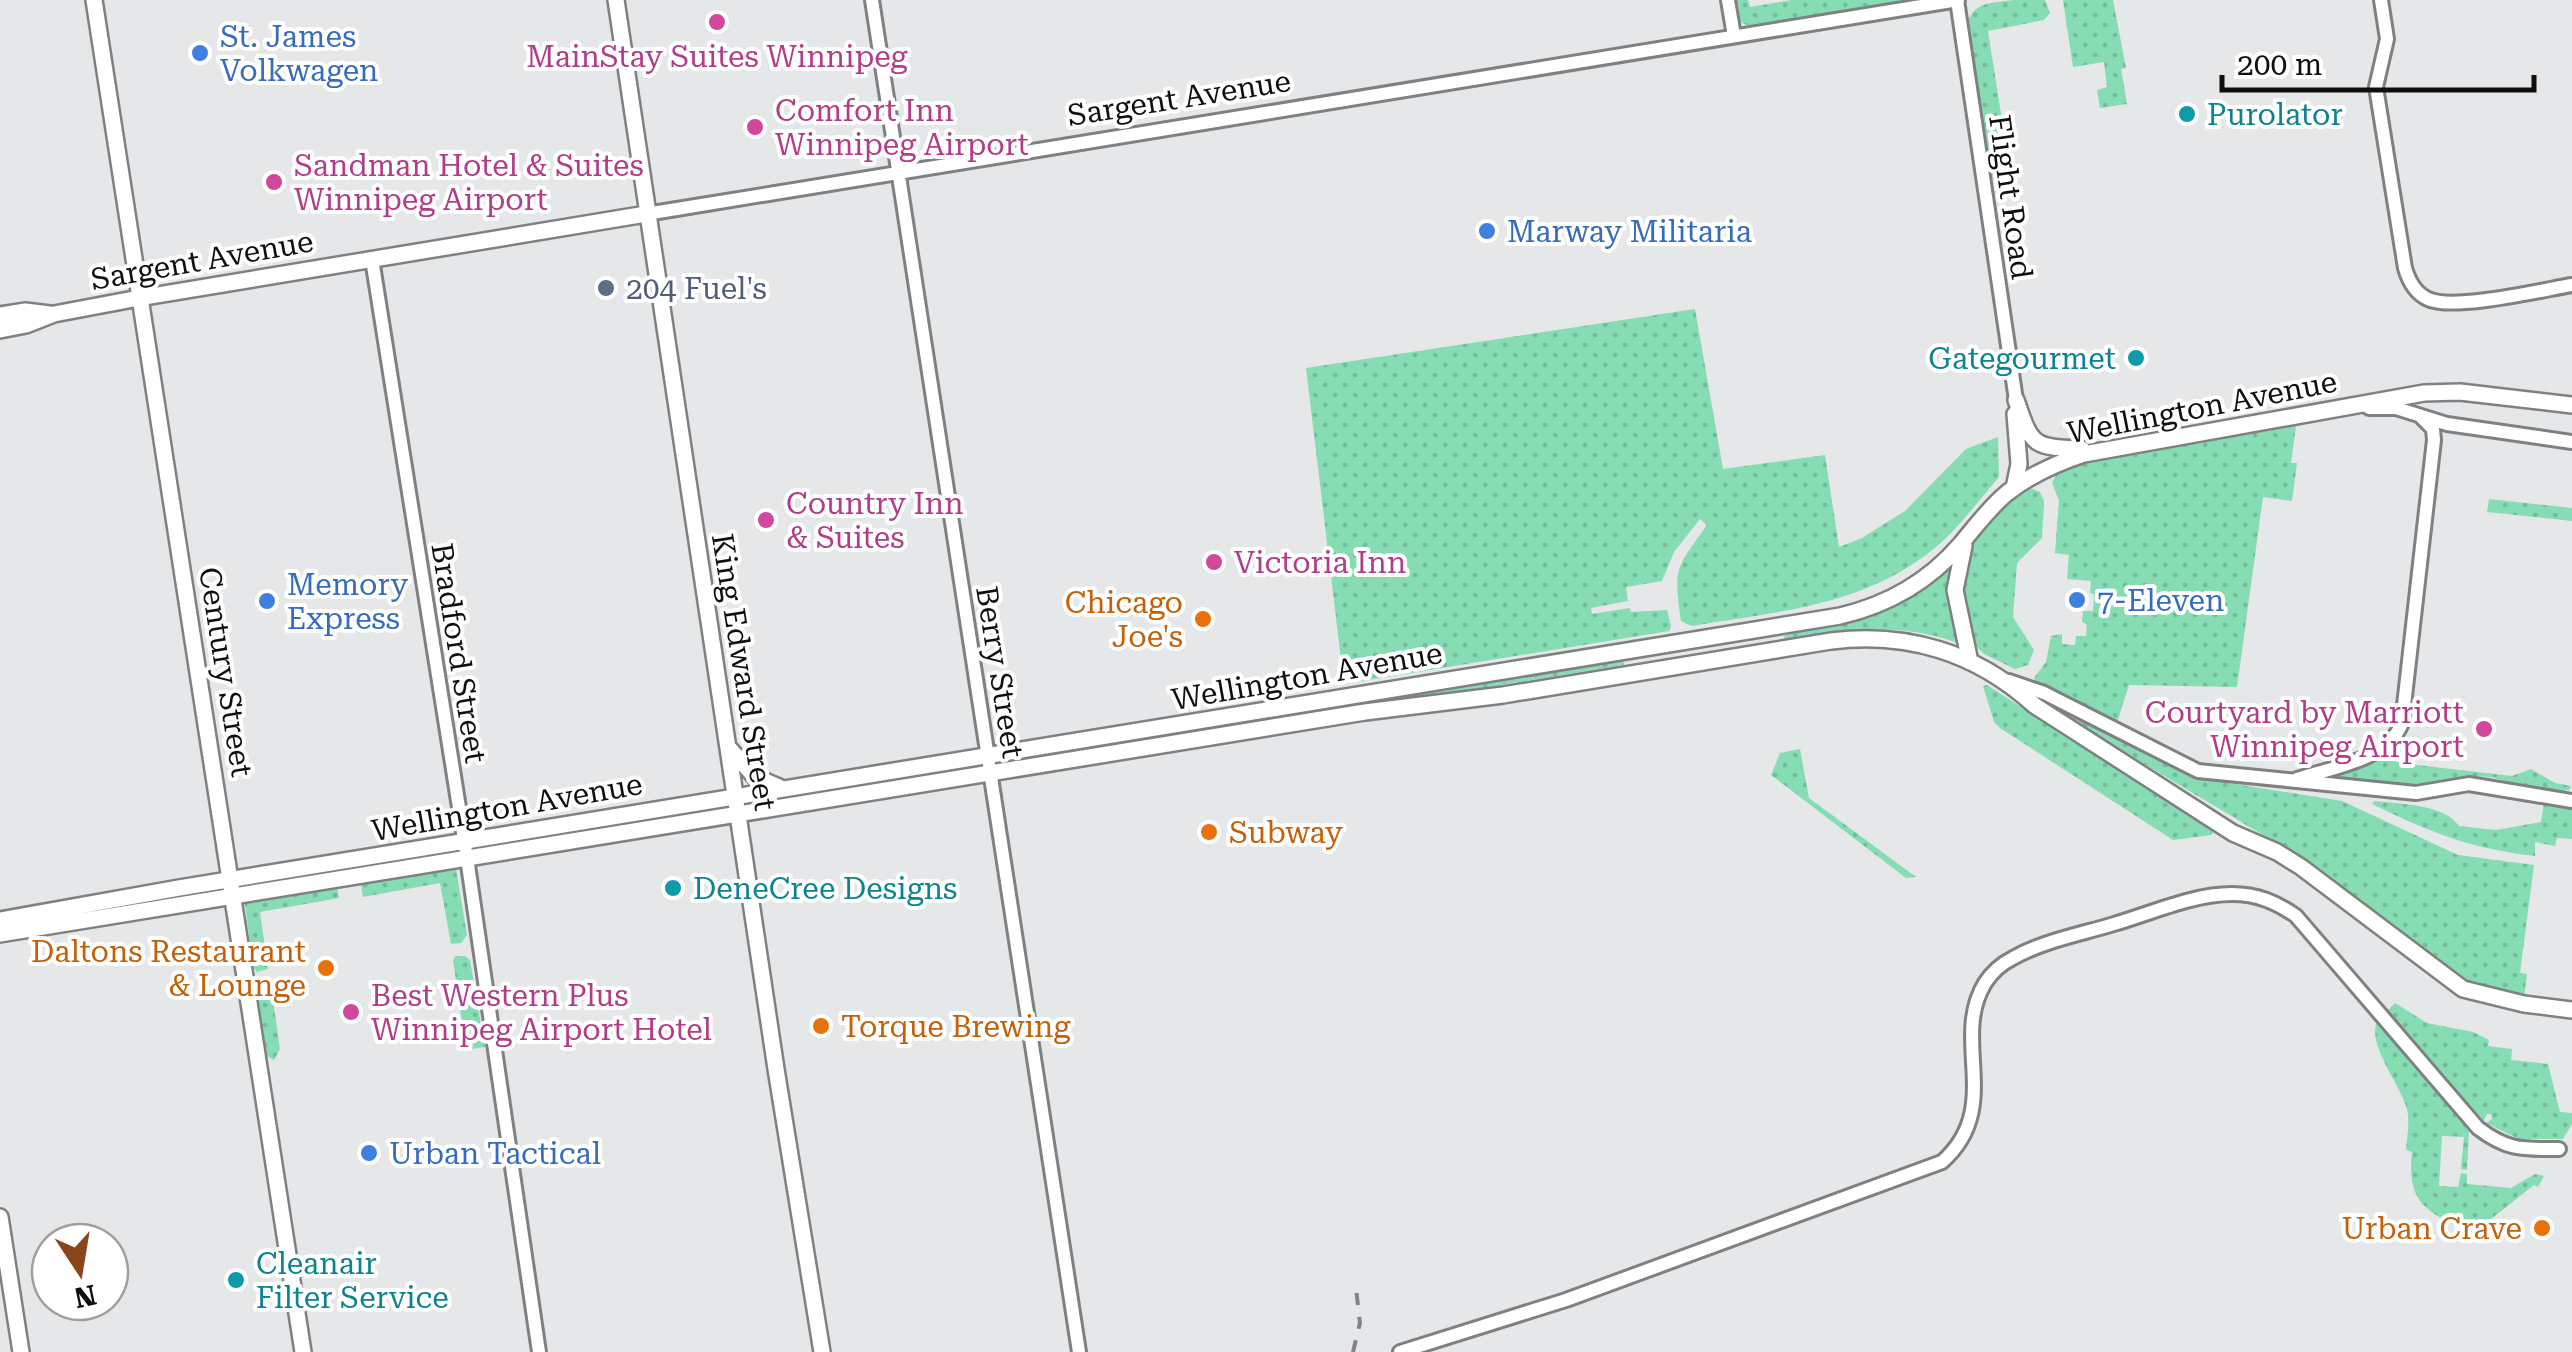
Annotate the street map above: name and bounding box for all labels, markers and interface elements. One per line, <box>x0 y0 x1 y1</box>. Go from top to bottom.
marker: MainStay Suites Winnipeg <box>706 11 728 33</box>
place label: St. James Volkwagen <box>220 19 378 88</box>
scale bar <box>2222 30 2534 92</box>
place label: MainStay Suites Winnipeg <box>526 39 908 74</box>
marker: St. James Volkwagen <box>189 42 211 64</box>
text: 200 m <box>2237 47 2322 82</box>
street label: Sargent Avenue <box>1065 63 1293 133</box>
place label: Comfort Inn Winnipeg Airport <box>775 93 1029 162</box>
place label: Purolator <box>2207 97 2343 132</box>
marker: Purolator <box>2176 103 2198 125</box>
street label: Flight Road <box>1982 112 2040 282</box>
marker: Comfort Inn Winnipeg Airport <box>744 116 766 138</box>
place label: Sandman Hotel & Suites Winnipeg Airport <box>294 148 644 217</box>
marker: Sandman Hotel & Suites Winnipeg Airport <box>263 171 285 193</box>
place label: Marway Militaria <box>1507 214 1752 249</box>
marker: Marway Militaria <box>1476 220 1498 242</box>
street label: Sargent Avenue <box>88 223 316 297</box>
place label: 204 Fuel's <box>626 271 767 306</box>
marker: 204 Fuel's <box>595 277 617 299</box>
place label: Gategourmet <box>1928 341 2116 376</box>
marker: Gategourmet <box>2125 347 2147 369</box>
street label: Wellington Avenue <box>2064 364 2340 450</box>
place label: Country Inn & Suites <box>786 486 964 555</box>
marker: Country Inn & Suites <box>755 509 777 531</box>
street label: King Edward Street <box>705 531 783 813</box>
street label: Bradford Street <box>424 541 494 765</box>
place label: Victoria Inn <box>1234 545 1406 580</box>
marker: Victoria Inn <box>1203 551 1225 573</box>
street label: Century Street <box>192 565 260 779</box>
place label: Memory Express <box>287 567 408 636</box>
place label: 7-Eleven <box>2097 583 2224 618</box>
street label: Berry Street <box>969 584 1031 760</box>
place label: Chicago Joe's <box>1065 585 1183 654</box>
marker: 7-Eleven <box>2066 589 2088 611</box>
marker: Memory Express <box>256 590 278 612</box>
marker: Chicago Joe's <box>1192 608 1214 630</box>
street label: Wellington Avenue <box>1169 635 1445 717</box>
place label: Courtyard by Marriott Winnipeg Airport <box>2145 695 2464 764</box>
marker: Courtyard by Marriott Winnipeg Airport <box>2473 718 2495 740</box>
street label: Wellington Avenue <box>369 766 645 848</box>
place label: Subway <box>1229 815 1343 850</box>
marker: Subway <box>1198 821 1220 843</box>
place label: DeneCree Designs <box>693 871 957 906</box>
marker: DeneCree Designs <box>662 877 684 899</box>
place label: Daltons Restaurant & Lounge <box>31 934 306 1003</box>
marker: Daltons Restaurant & Lounge <box>315 957 337 979</box>
place label: Best Western Plus Winnipeg Airport Hotel <box>371 978 712 1047</box>
marker: Best Western Plus Winnipeg Airport Hotel <box>340 1001 362 1023</box>
place label: Torque Brewing <box>841 1009 1070 1044</box>
marker: Torque Brewing <box>810 1015 832 1037</box>
place label: Urban Tactical <box>389 1136 601 1171</box>
marker: Urban Tactical <box>358 1142 380 1164</box>
place label: Urban Crave <box>2342 1211 2522 1246</box>
marker: Urban Crave <box>2531 1217 2553 1239</box>
north arrow <box>30 1222 130 1322</box>
place label: Cleanair Filter Service <box>256 1246 449 1315</box>
marker: Cleanair Filter Service <box>225 1269 247 1291</box>
text: N <box>71 1278 99 1314</box>

